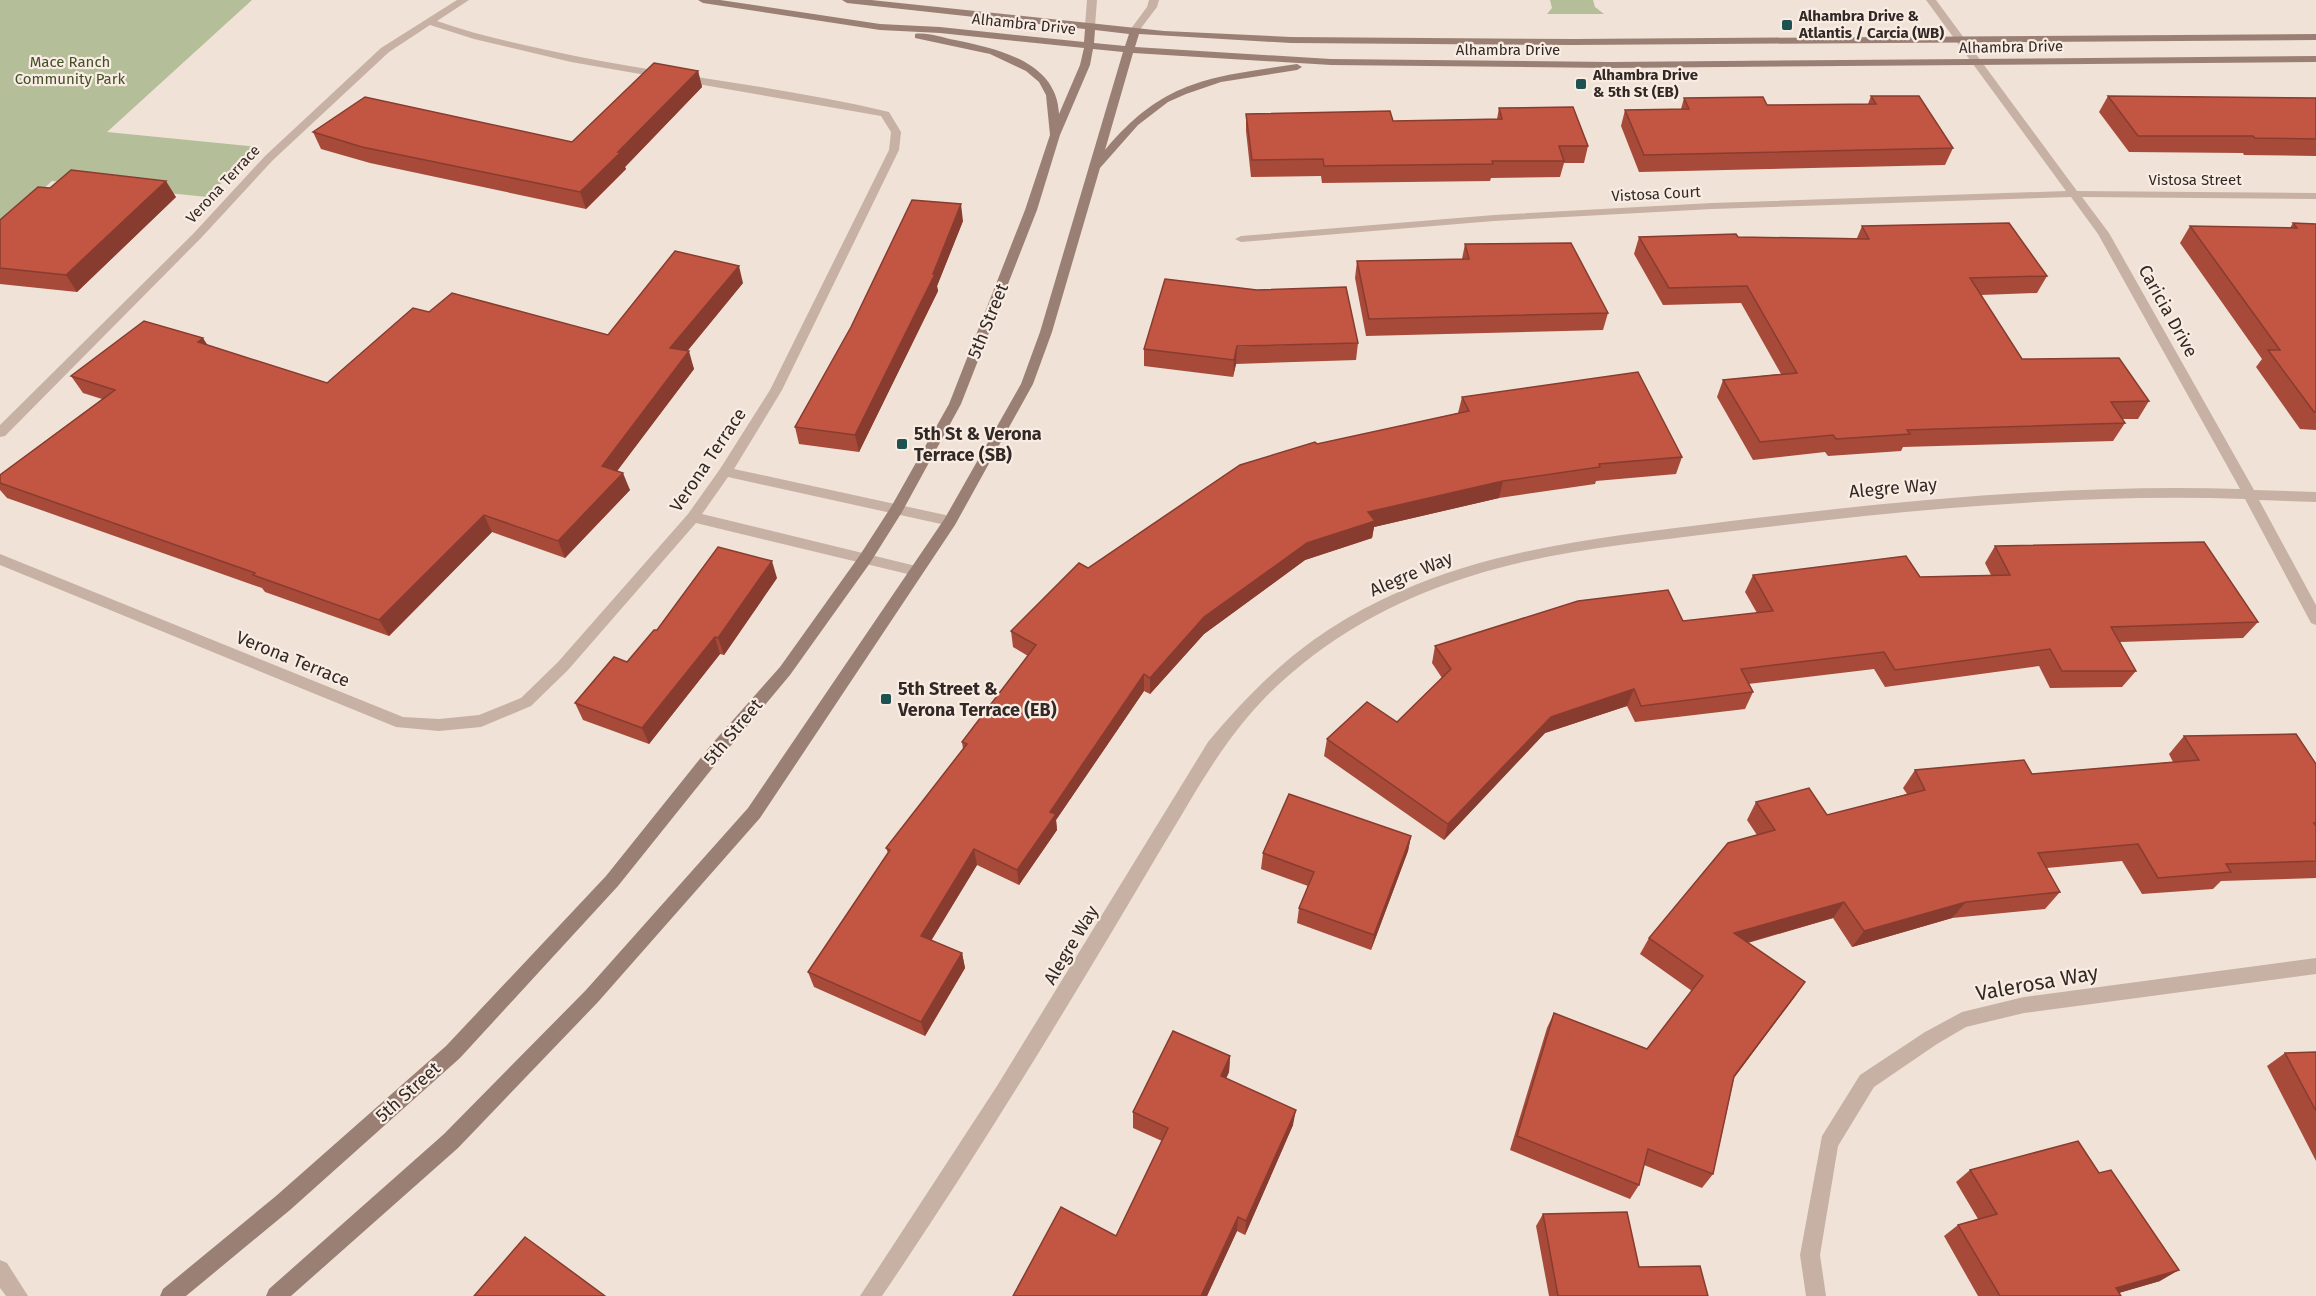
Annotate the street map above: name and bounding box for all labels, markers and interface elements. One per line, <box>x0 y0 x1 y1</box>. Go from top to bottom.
place label: Alhambra Drive & Atlantis / Carcia (WB) <box>1798 7 1944 42</box>
street label: Alhambra Drive <box>971 10 1077 38</box>
marker: Alhambra Drive & Atlantis / Carcia (WB) <box>1780 18 1794 32</box>
street label: Alhambra Drive <box>1959 37 2063 57</box>
street label: Alhambra Drive <box>1456 41 1560 59</box>
park label: Mace Ranch Community Park <box>15 53 126 88</box>
place label: Alhambra Drive & 5th St (EB) <box>1592 66 1698 101</box>
marker: Alhambra Drive & 5th St (EB) <box>1574 77 1588 91</box>
street label: Verona Terrace <box>182 141 264 227</box>
street label: Vistosa Street <box>2148 171 2242 189</box>
street label: Vistosa Court <box>1611 183 1702 205</box>
street label: Caricia Drive <box>2134 261 2202 361</box>
street label: 5th Street <box>963 280 1013 362</box>
street label: Verona Terrace <box>665 404 751 516</box>
place label: 5th St & Verona Terrace (SB) <box>914 423 1042 466</box>
marker: 5th St & Verona Terrace (SB) <box>895 437 909 451</box>
street label: Alegre Way <box>1848 473 1938 503</box>
street label: Alegre Way <box>1366 547 1456 601</box>
street label: Verona Terrace <box>233 626 353 692</box>
place label: 5th Street & Verona Terrace (EB) <box>897 678 1057 721</box>
marker: 5th Street & Verona Terrace (EB) <box>879 692 893 706</box>
street label: 5th Street <box>699 694 767 770</box>
street label: Alegre Way <box>1039 901 1103 989</box>
street label: Valerosa Way <box>1974 959 2101 1007</box>
street label: 5th Street <box>371 1057 445 1127</box>

